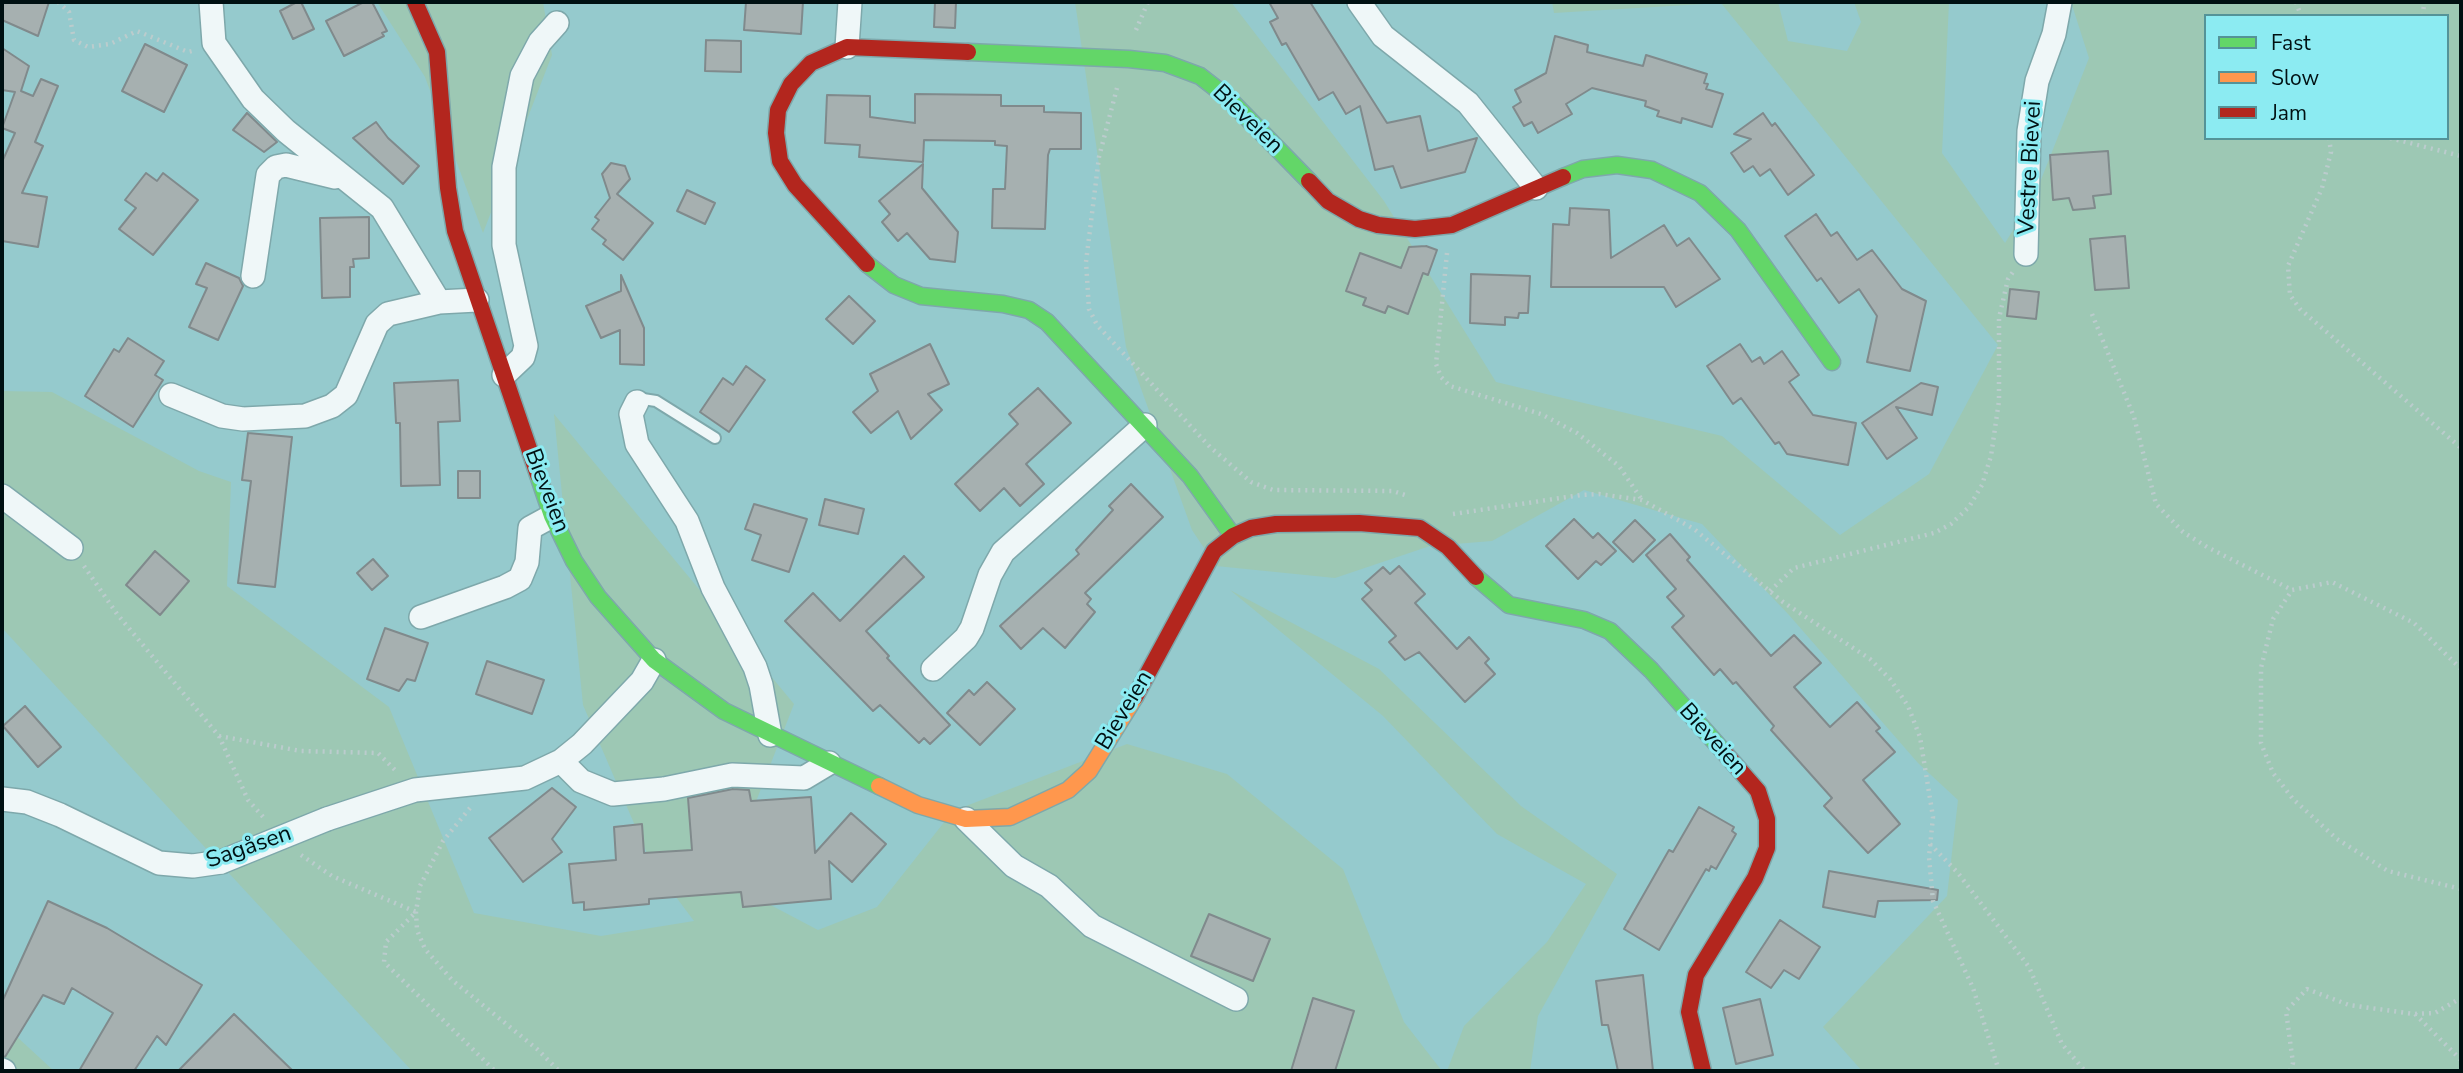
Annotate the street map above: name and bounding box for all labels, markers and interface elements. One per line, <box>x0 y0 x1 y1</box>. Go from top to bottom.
legend <box>2204 14 2449 140</box>
text: Fast <box>2271 29 2311 57</box>
text: Slow <box>2271 64 2319 92</box>
street label: Bieveien <box>1206 80 1288 160</box>
text: Jam <box>2271 99 2307 127</box>
street label: Vestre Bievei <box>2014 100 2048 236</box>
street label: Bieveien <box>517 445 575 537</box>
street label: Bieveien <box>1091 666 1159 756</box>
street label: Bieveien <box>1672 698 1752 782</box>
street label: Sagåsen <box>203 821 295 875</box>

